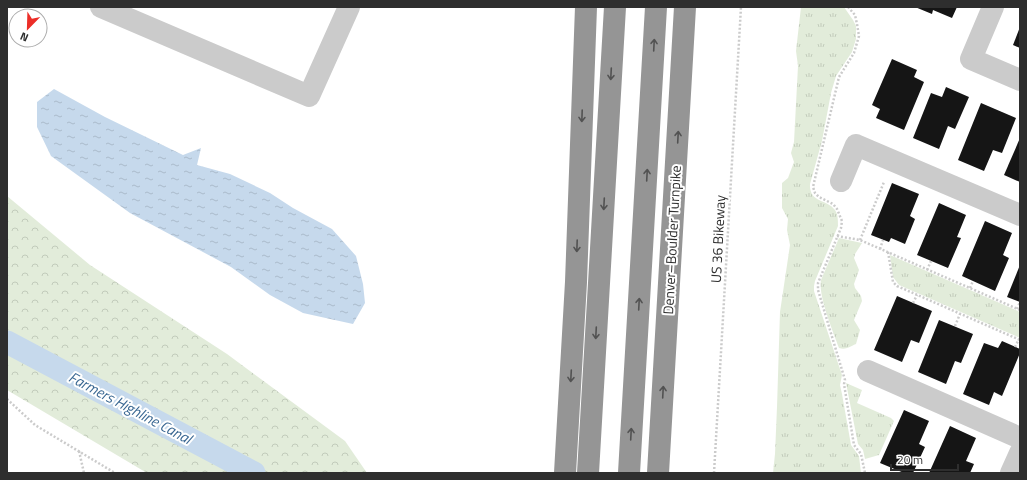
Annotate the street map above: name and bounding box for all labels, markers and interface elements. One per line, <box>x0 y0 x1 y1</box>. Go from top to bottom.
north arrow <box>8 8 48 48</box>
text: N <box>17 28 31 46</box>
one-way arrow <box>651 39 658 52</box>
one-way arrow <box>608 67 615 80</box>
one-way arrow <box>578 109 586 122</box>
one-way arrow <box>674 131 681 144</box>
street label: Denver–Boulder Turnpike <box>657 165 686 315</box>
one-way arrow <box>643 169 650 182</box>
street label: US 36 Bikeway <box>705 194 730 283</box>
one-way arrow <box>600 197 607 210</box>
one-way arrow <box>573 239 581 252</box>
one-way arrow <box>636 298 643 311</box>
one-way arrow <box>592 326 600 339</box>
water label: Farmers Highline Canal <box>65 365 197 451</box>
one-way arrow <box>567 369 574 382</box>
one-way arrow <box>660 386 667 399</box>
one-way arrow <box>628 428 635 441</box>
scale bar <box>891 446 958 472</box>
text: 20 m <box>897 450 923 469</box>

